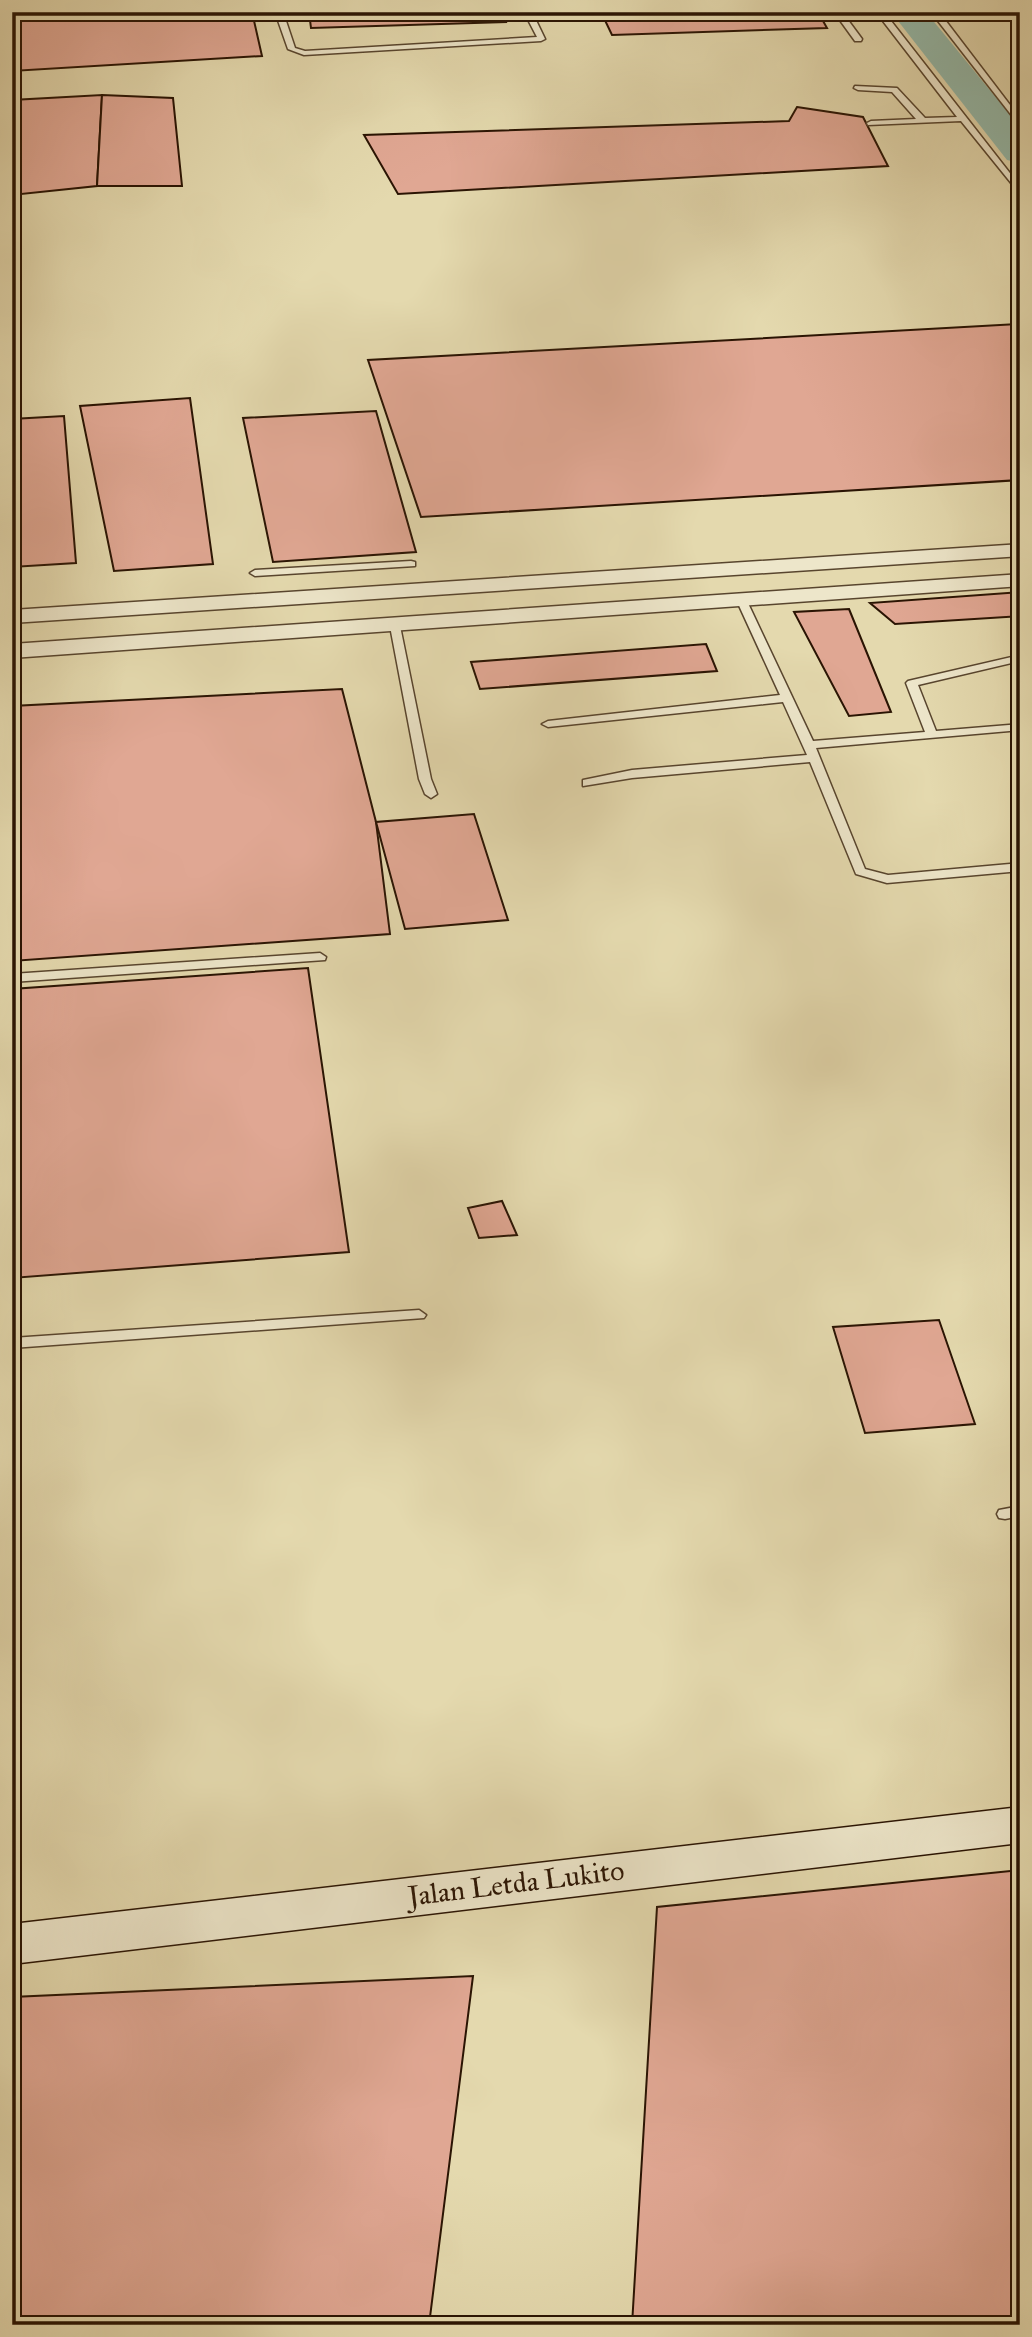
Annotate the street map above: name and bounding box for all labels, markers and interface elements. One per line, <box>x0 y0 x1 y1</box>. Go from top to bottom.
street label: Jalan Letda Lukito <box>403 1852 626 1914</box>

